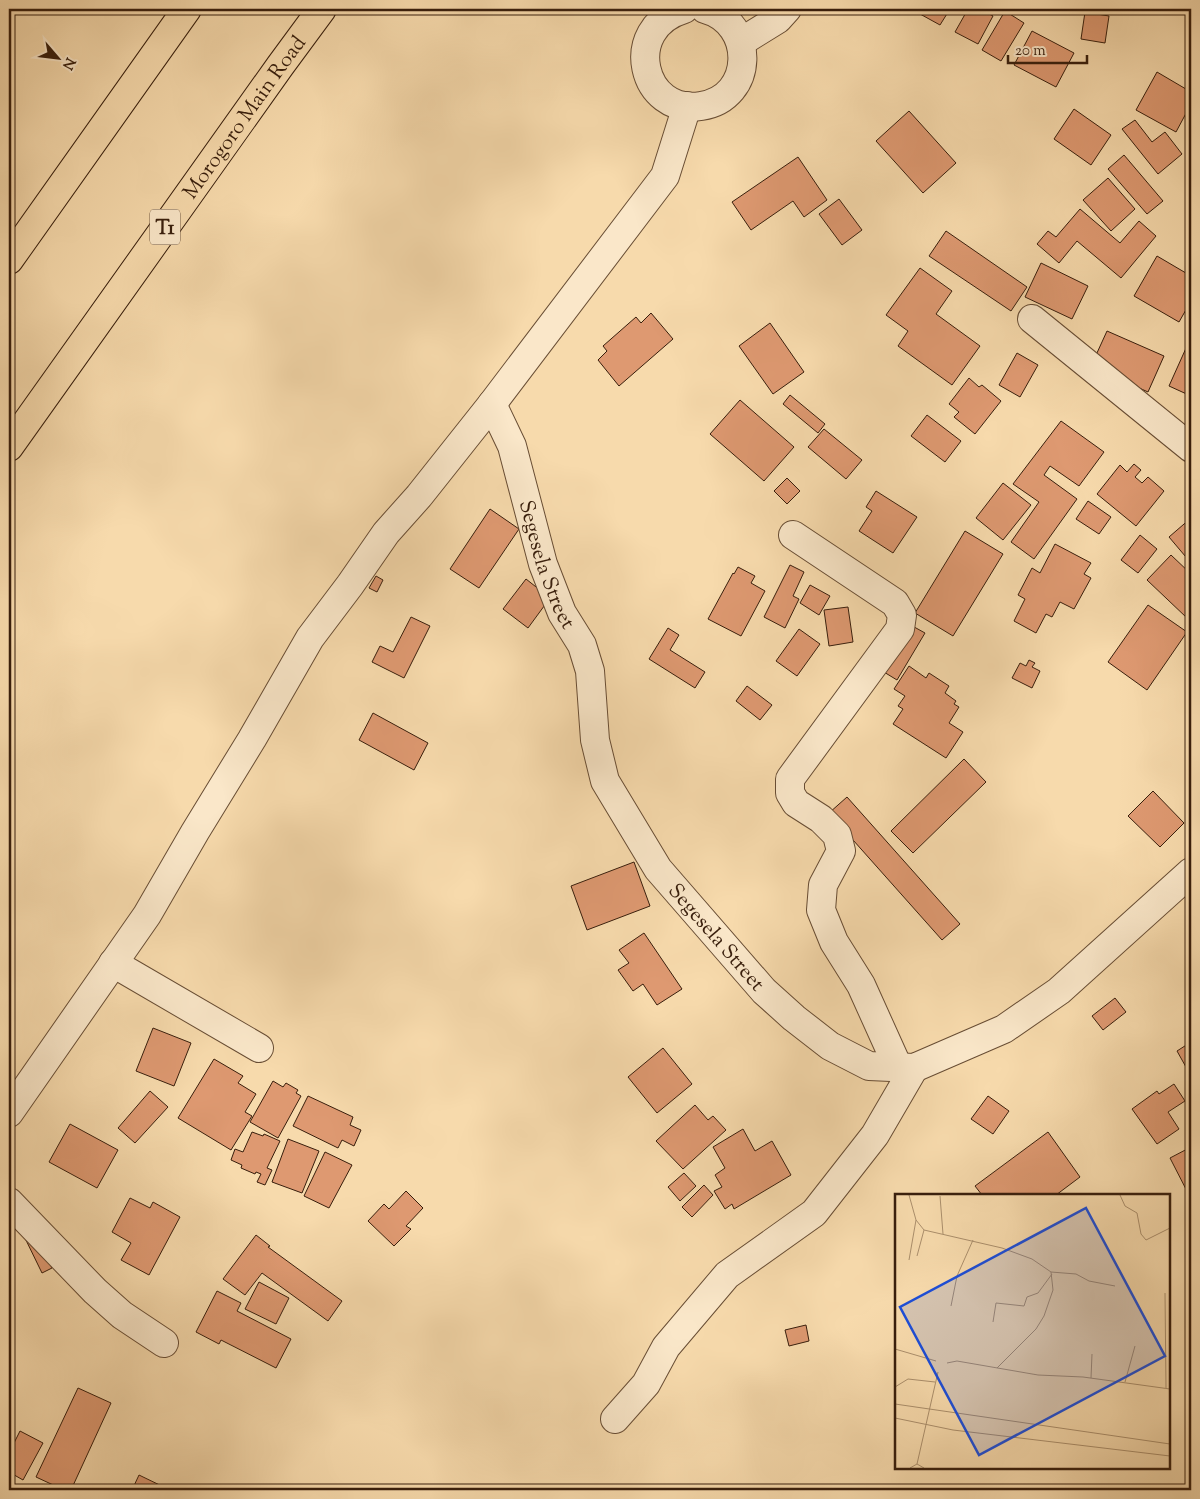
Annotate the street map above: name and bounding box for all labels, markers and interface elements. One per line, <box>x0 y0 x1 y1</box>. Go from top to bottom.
street label: Morogoro Main Road <box>177 30 314 206</box>
north arrow <box>32 32 82 82</box>
scale bar <box>1008 32 1086 64</box>
text: 20 m <box>1015 41 1046 62</box>
text: N <box>56 54 79 73</box>
road number: T1 <box>150 210 180 244</box>
street label: Segesela Street <box>510 497 582 636</box>
street label: Segesela Street <box>660 878 771 999</box>
inset map <box>895 1194 1170 1469</box>

